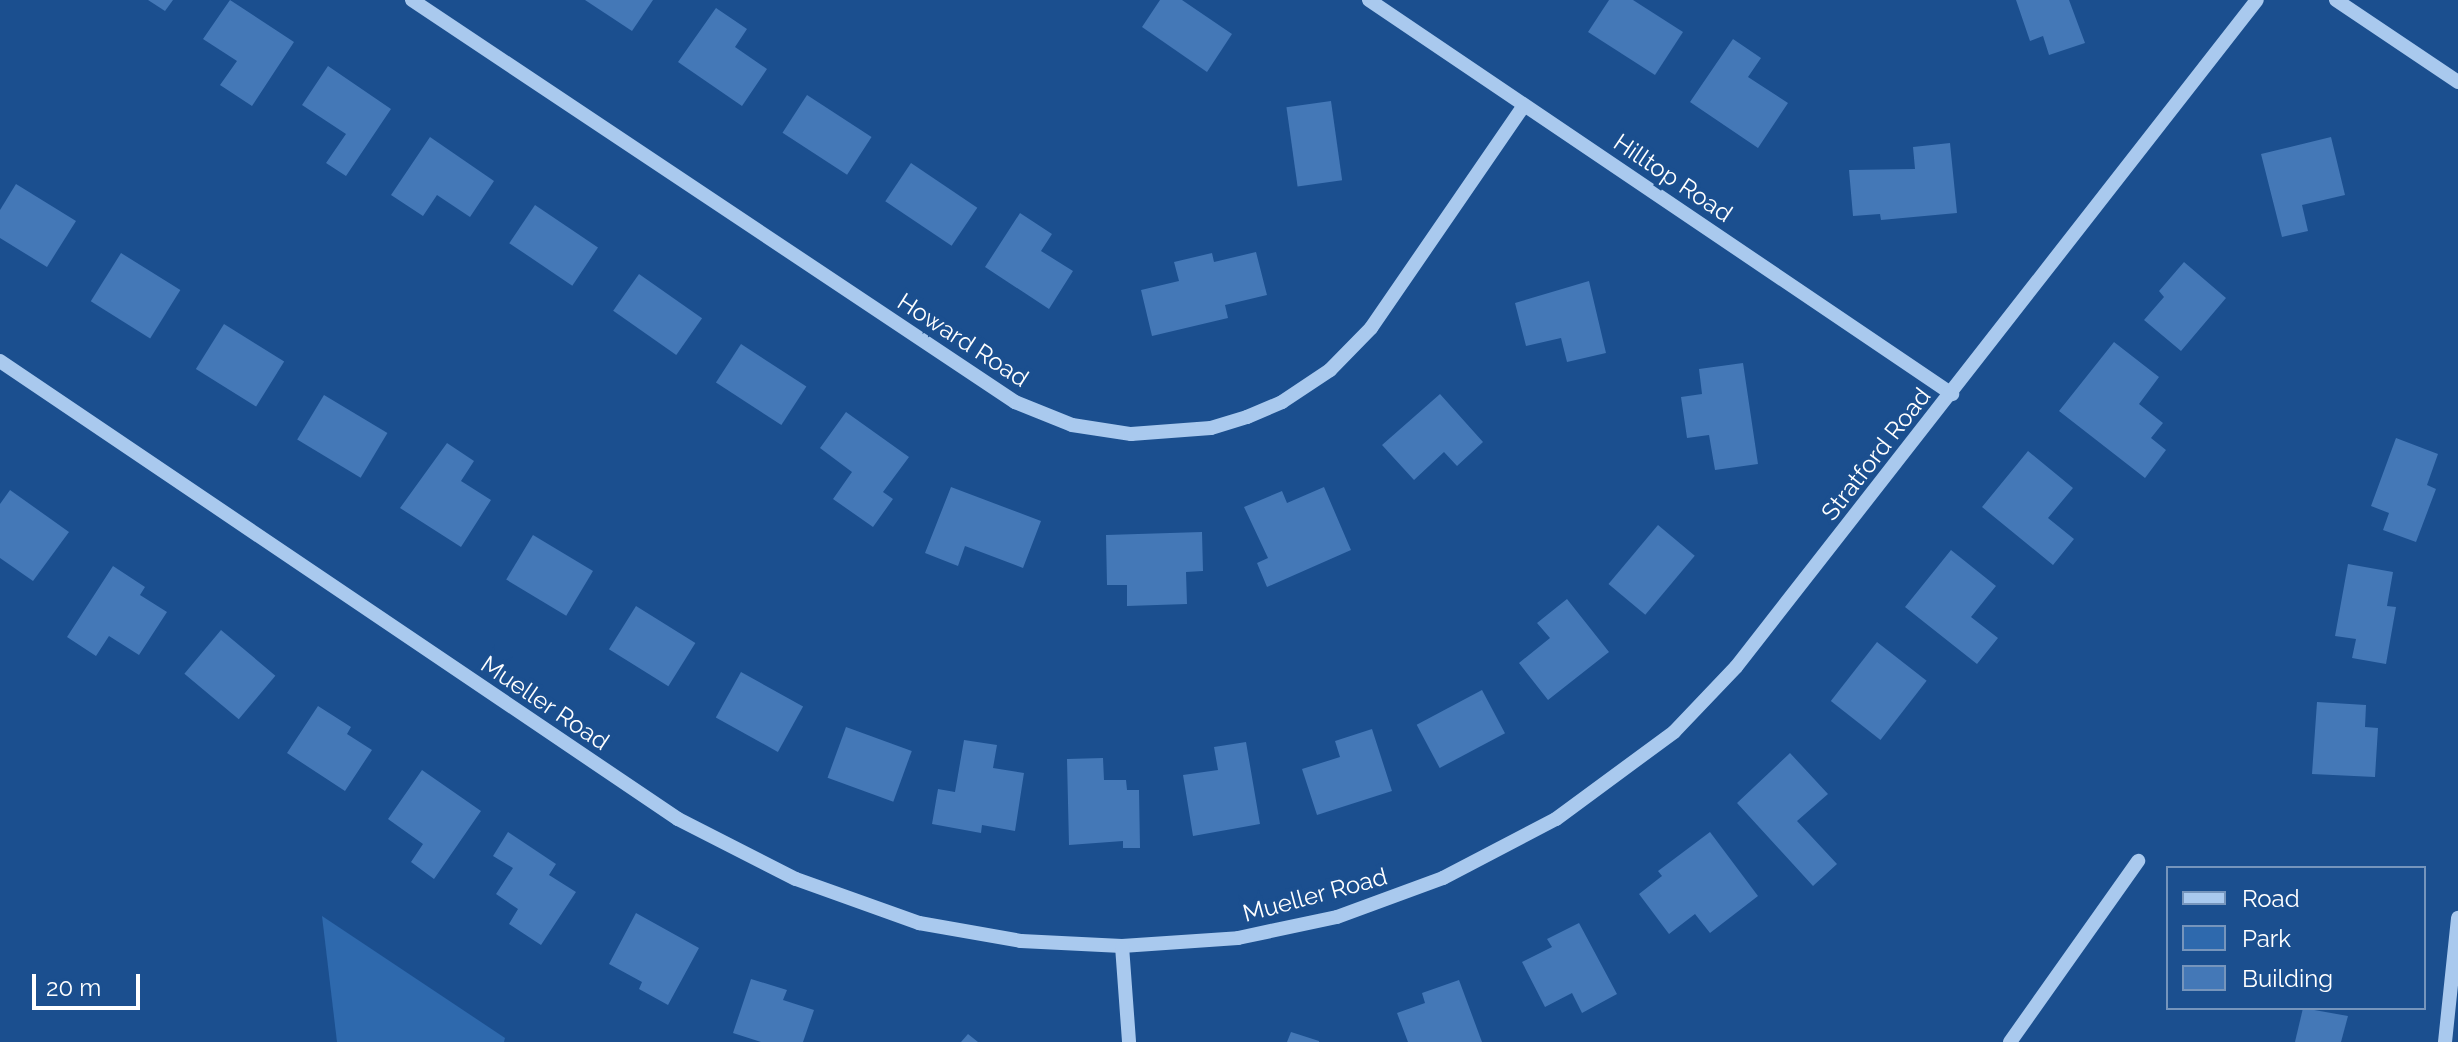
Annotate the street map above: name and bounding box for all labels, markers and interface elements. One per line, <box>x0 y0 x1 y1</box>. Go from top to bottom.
street label: Hilltop Road <box>1608 128 1738 228</box>
street label: Howard Road <box>892 287 1034 393</box>
street label: Stratford Road <box>1815 382 1937 526</box>
street label: Mueller Road <box>475 650 615 756</box>
street label: Mueller Road <box>1239 862 1391 928</box>
legend <box>2166 866 2426 1010</box>
text: Road <box>2242 884 2300 913</box>
text: Park <box>2242 924 2291 953</box>
scale bar <box>36 958 144 1008</box>
text: Building <box>2242 964 2333 993</box>
text: 20 m <box>46 973 101 1002</box>

